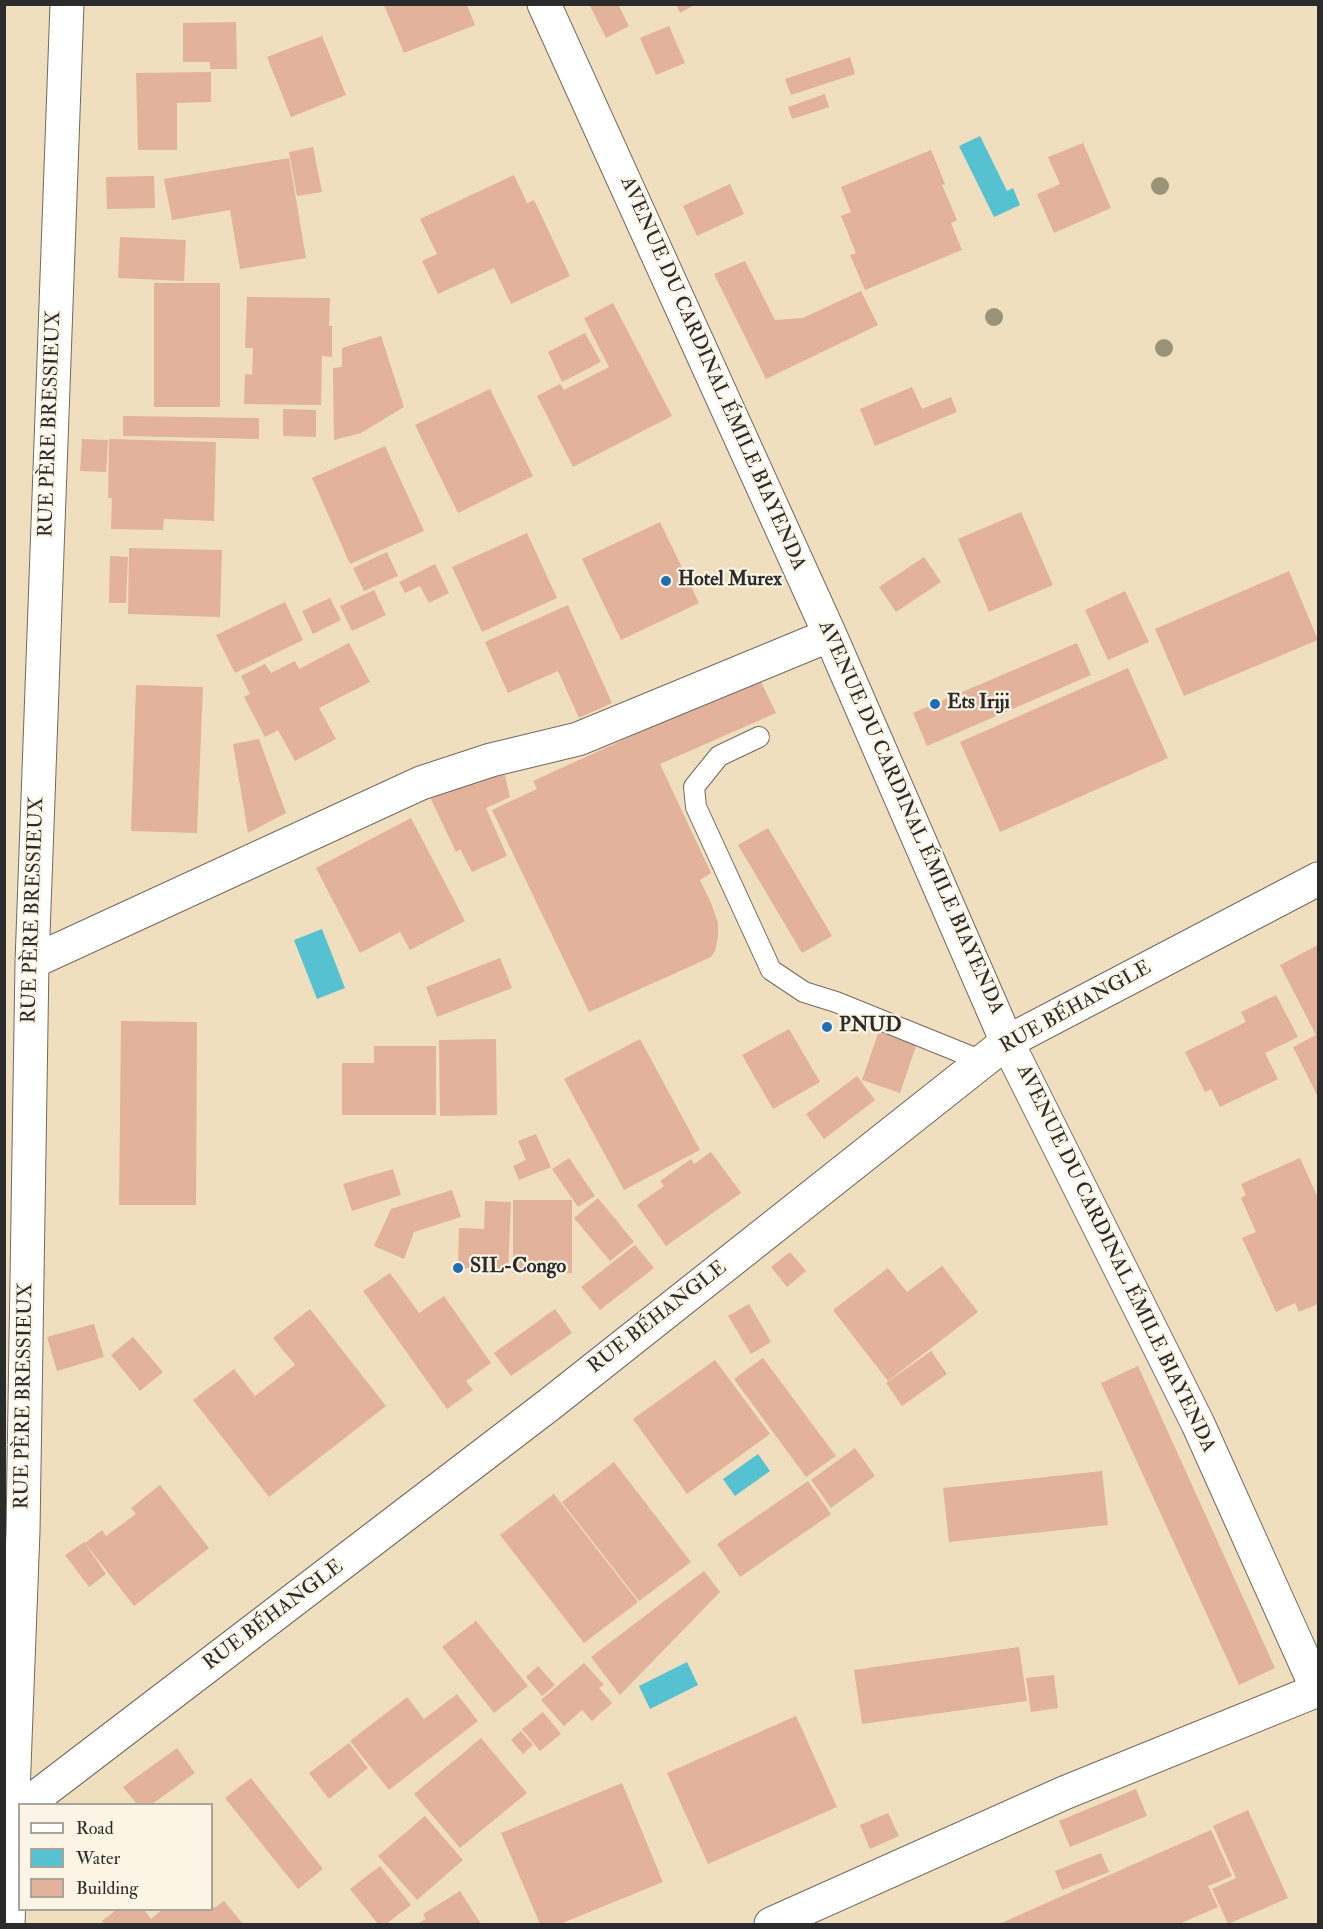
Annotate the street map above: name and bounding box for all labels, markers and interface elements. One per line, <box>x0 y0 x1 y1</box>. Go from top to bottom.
street label: AVENUE DU CARDINAL ÉMILE BIAYENDA <box>614 173 810 575</box>
street label: RUE PÈRE BRESSIEUX <box>35 310 67 538</box>
place label: Hotel Murex <box>678 569 782 593</box>
marker: Hotel Murex <box>659 574 673 588</box>
street label: AVENUE DU CARDINAL ÉMILE BIAYENDA <box>812 617 1008 1019</box>
place label: Ets Iriji <box>947 692 1010 716</box>
marker: Ets Iriji <box>928 697 942 711</box>
street label: RUE PÈRE BRESSIEUX <box>18 796 50 1024</box>
street label: RUE BÉHANGLE <box>996 957 1156 1059</box>
place label: PNUD <box>839 1015 902 1039</box>
marker: PNUD <box>820 1020 834 1034</box>
street label: AVENUE DU CARDINAL ÉMILE BIAYENDA <box>1010 1061 1220 1457</box>
place label: SIL-Congo <box>470 1256 566 1280</box>
street label: RUE BÉHANGLE <box>584 1257 732 1379</box>
marker: SIL-Congo <box>451 1261 465 1275</box>
street label: RUE PÈRE BRESSIEUX <box>11 1282 39 1510</box>
street label: RUE BÉHANGLE <box>199 1556 349 1676</box>
legend <box>18 1803 213 1911</box>
text: Road <box>76 1817 114 1840</box>
text: Water <box>76 1847 120 1870</box>
text: Building <box>76 1877 138 1900</box>

